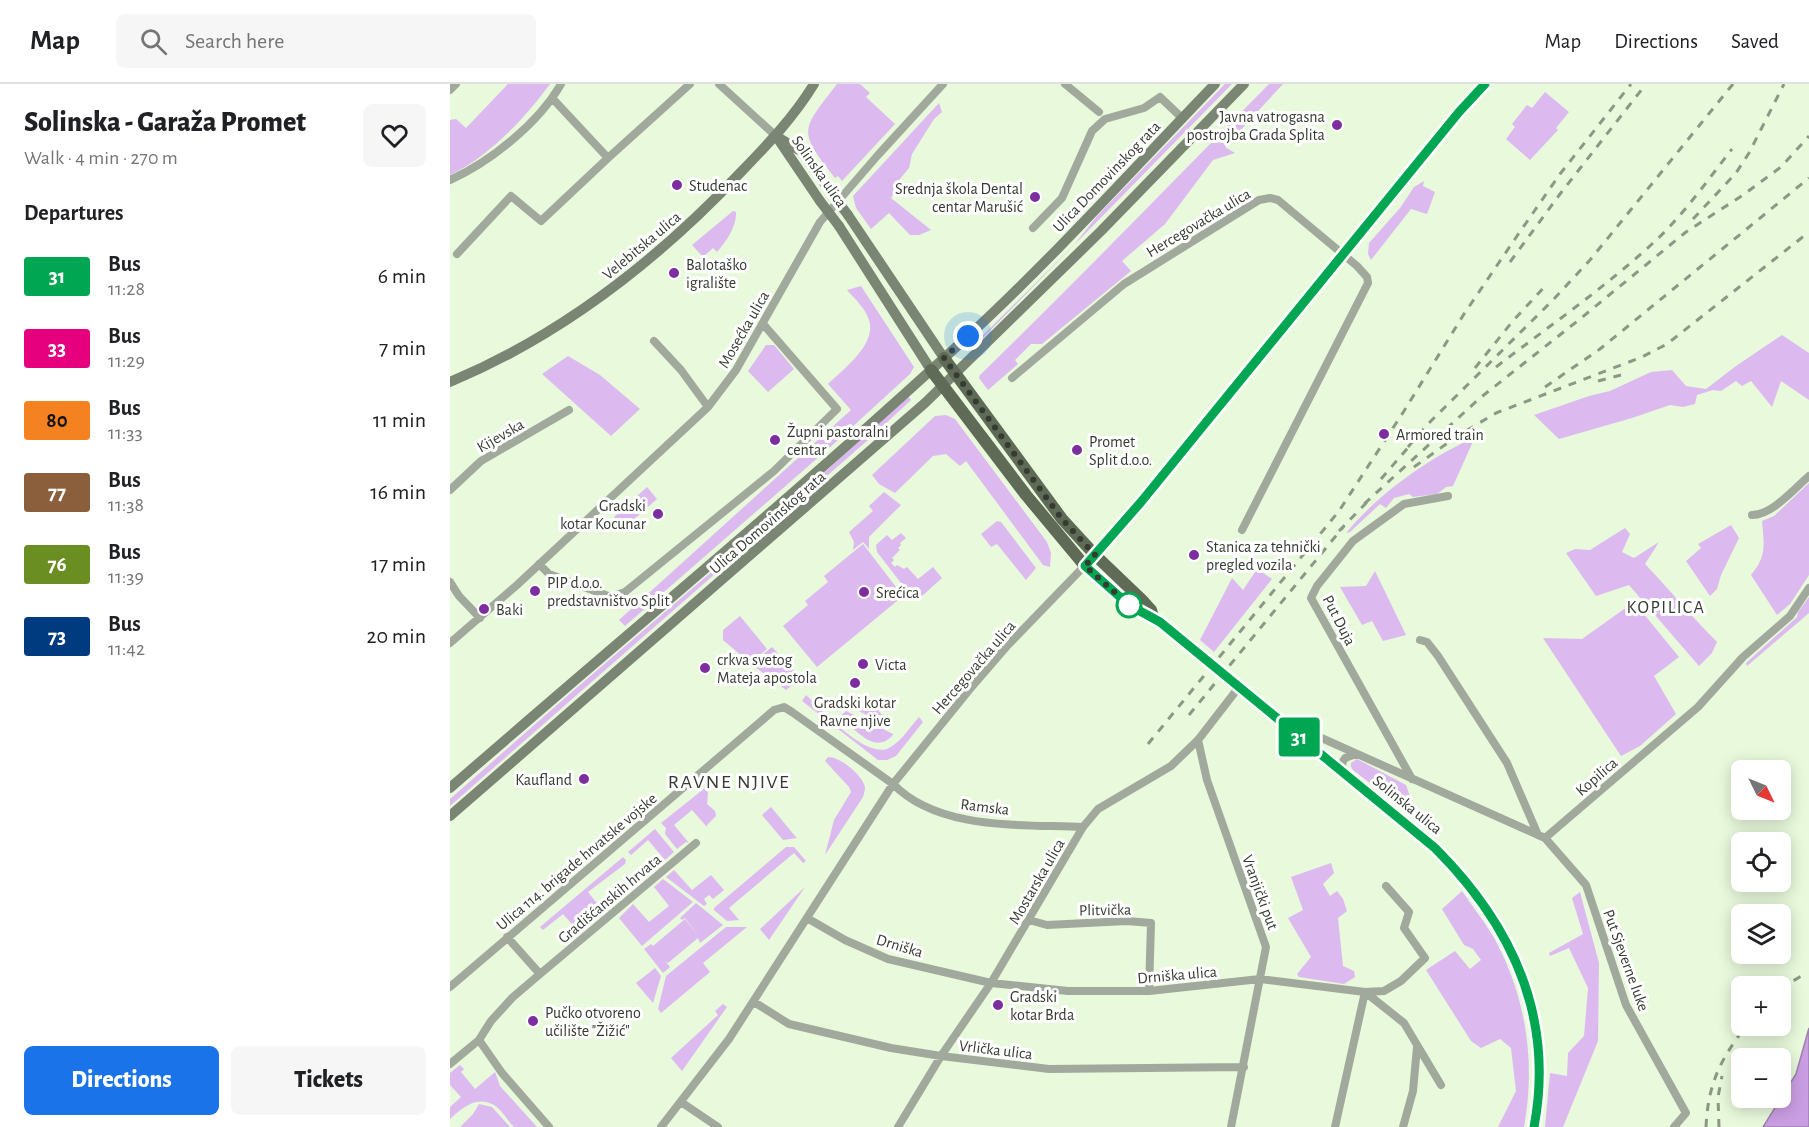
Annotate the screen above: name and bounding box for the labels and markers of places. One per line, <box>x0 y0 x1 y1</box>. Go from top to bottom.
place label: Javna vatrogasna postrojba Grada Splita <box>1186 109 1325 144</box>
marker: Javna vatrogasna postrojba Grada Splita <box>1330 118 1344 132</box>
marker: Studenac <box>670 178 684 192</box>
place label: Studenac <box>689 178 747 194</box>
place label: Srednja škola Dental centar Marušić <box>895 181 1023 215</box>
marker: Srednja škola Dental centar Marušić <box>1028 190 1042 204</box>
place label: Balotaško igralište <box>686 257 747 291</box>
marker: Balotaško igralište <box>667 266 681 280</box>
place label: Župni pastoralni centar <box>787 422 889 458</box>
marker: Armored train <box>1377 427 1391 441</box>
place label: Armored train <box>1396 427 1484 443</box>
marker: Župni pastoralni centar <box>768 433 782 447</box>
place label: Promet Split d.o.o. <box>1089 434 1152 468</box>
marker: Promet Split d.o.o. <box>1070 443 1084 457</box>
place label: Gradski kotar Kocunar <box>560 498 647 532</box>
marker: Gradski kotar Kocunar <box>651 507 665 521</box>
place label: Stanica za tehnički pregled vozila <box>1206 539 1321 573</box>
marker: Stanica za tehnički pregled vozila <box>1187 548 1201 562</box>
place label: PIP d.o.o. predstavništvo Split <box>547 575 670 609</box>
marker: PIP d.o.o. predstavništvo Split <box>528 584 542 598</box>
marker: Srećica <box>857 585 871 599</box>
place label: Srećica <box>876 585 919 601</box>
unlabelled marker <box>1116 592 1142 618</box>
marker: Baki <box>477 602 491 616</box>
place label: Baki <box>496 602 523 618</box>
place label: crkva svetog Mateja apostola <box>717 652 817 687</box>
marker: Victa <box>856 657 870 671</box>
place label: Victa <box>875 657 907 673</box>
marker: crkva svetog Mateja apostola <box>698 661 712 675</box>
marker: Gradski kotar Ravne njive <box>848 676 862 690</box>
place label: Gradski kotar Ravne njive <box>814 695 897 730</box>
place label: Kaufland <box>515 772 572 788</box>
marker: Kaufland <box>577 772 591 786</box>
place label: Gradski kotar Brda <box>1010 989 1074 1023</box>
marker: Gradski kotar Brda <box>991 998 1005 1012</box>
place label: Pučko otvoreno učilište "Žižić" <box>545 1005 641 1039</box>
marker: Pučko otvoreno učilište "Žižić" <box>526 1014 540 1028</box>

